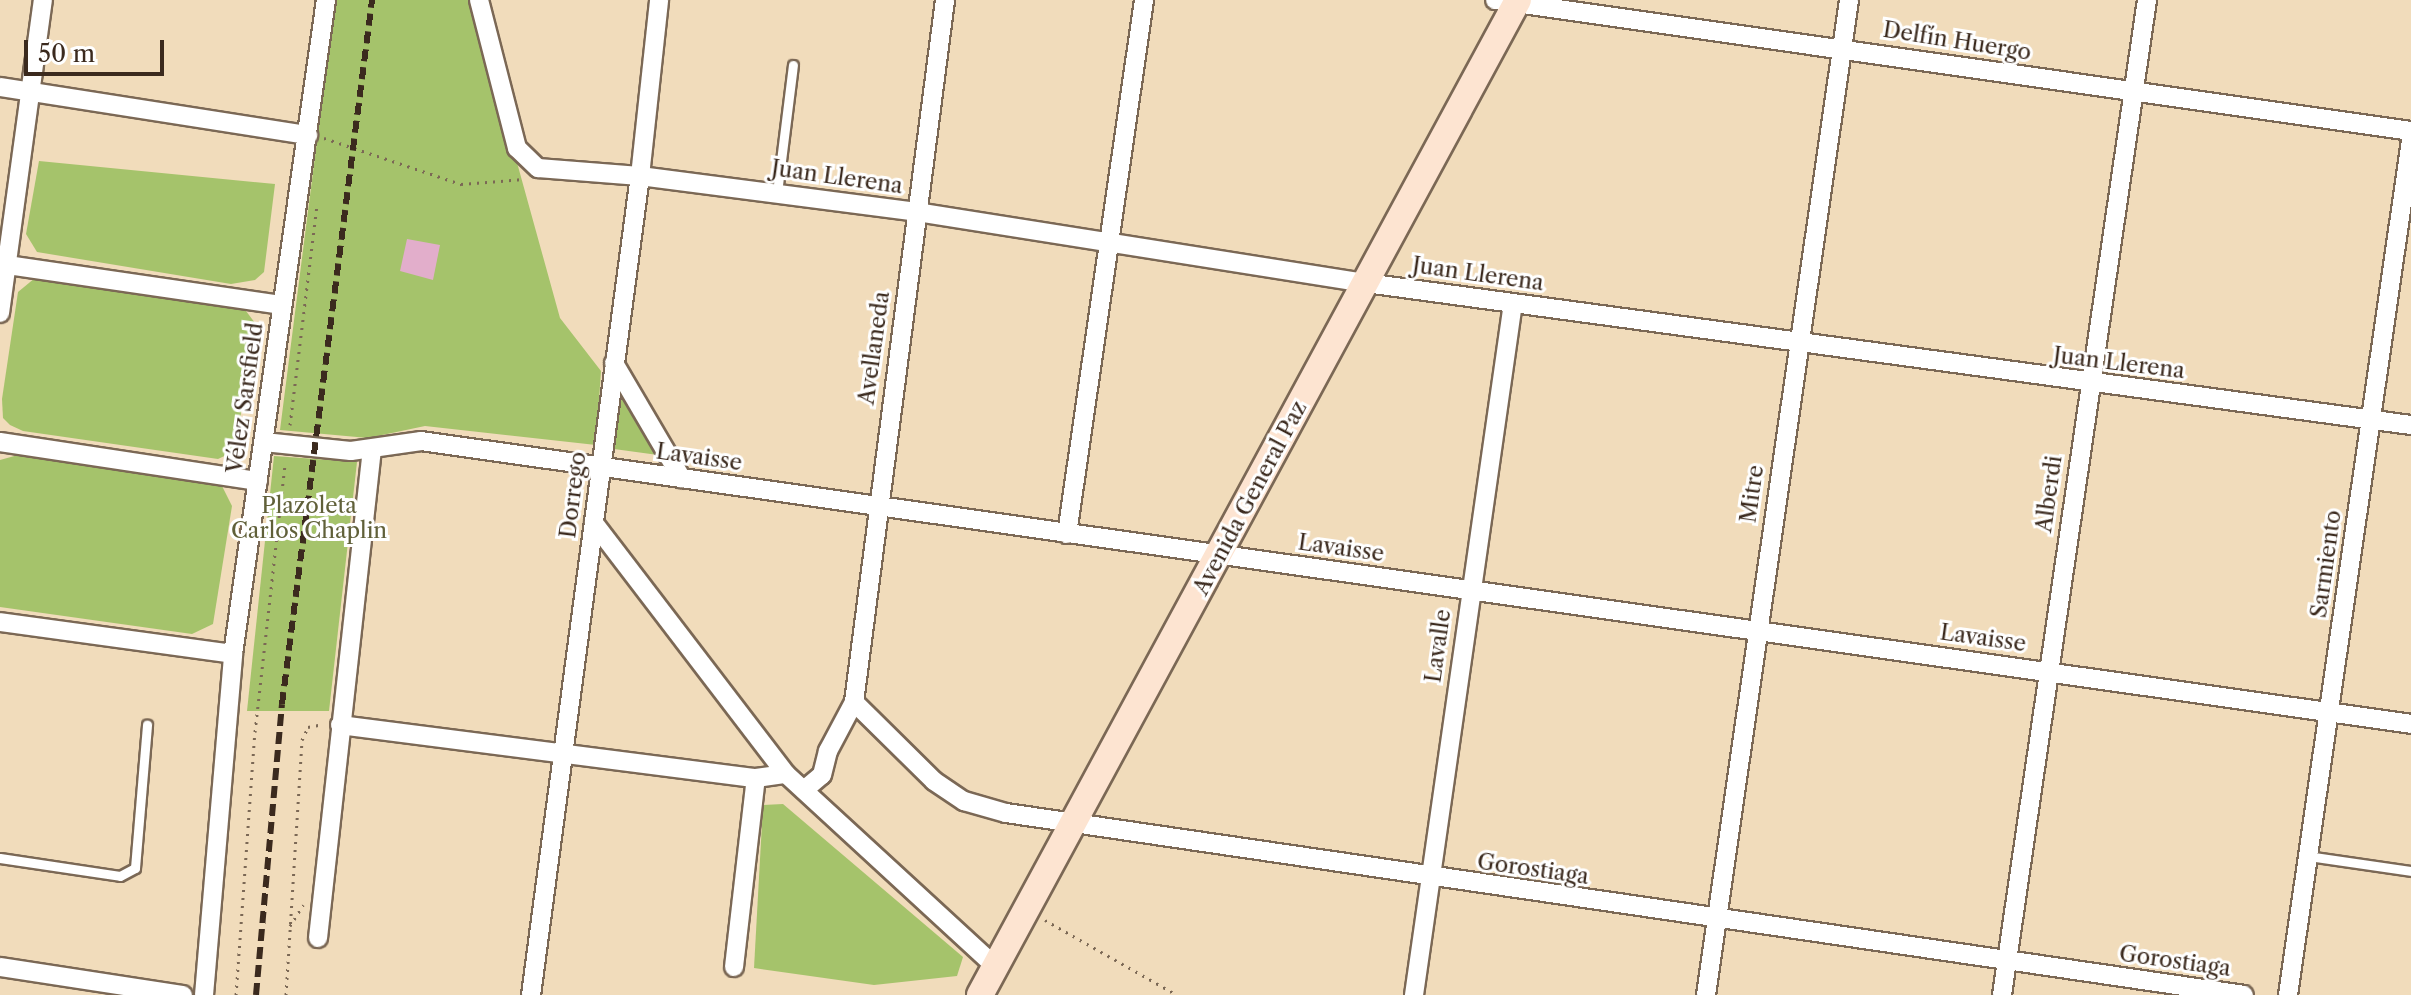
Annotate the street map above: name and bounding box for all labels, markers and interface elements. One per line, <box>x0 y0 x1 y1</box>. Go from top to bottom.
street label: Delfín Huergo <box>1881 16 2033 66</box>
scale bar <box>28 24 168 74</box>
text: 50 m <box>38 39 95 68</box>
street label: Juan Llerena <box>770 155 904 199</box>
street label: Juan Llerena <box>1411 252 1545 296</box>
street label: Avellaneda <box>853 290 895 406</box>
street label: Vélez Sarsfield <box>221 321 269 475</box>
street label: Juan Llerena <box>2052 342 2186 384</box>
street label: Avenida General Paz <box>1188 396 1312 600</box>
street label: Lavaisse <box>654 438 744 476</box>
street label: Dorrego <box>555 450 591 540</box>
street label: Alberdi <box>2031 454 2067 534</box>
street label: Mitre <box>1735 463 1769 525</box>
park label: Plazoleta Carlos Chaplin <box>231 492 387 544</box>
street label: Sarmiento <box>2305 508 2347 620</box>
street label: Lavaisse <box>1296 529 1386 567</box>
street label: Lavalle <box>1420 608 1456 684</box>
street label: Lavaisse <box>1938 619 2028 657</box>
street label: Gorostiaga <box>1476 848 1590 890</box>
street label: Gorostiaga <box>2118 940 2232 982</box>

